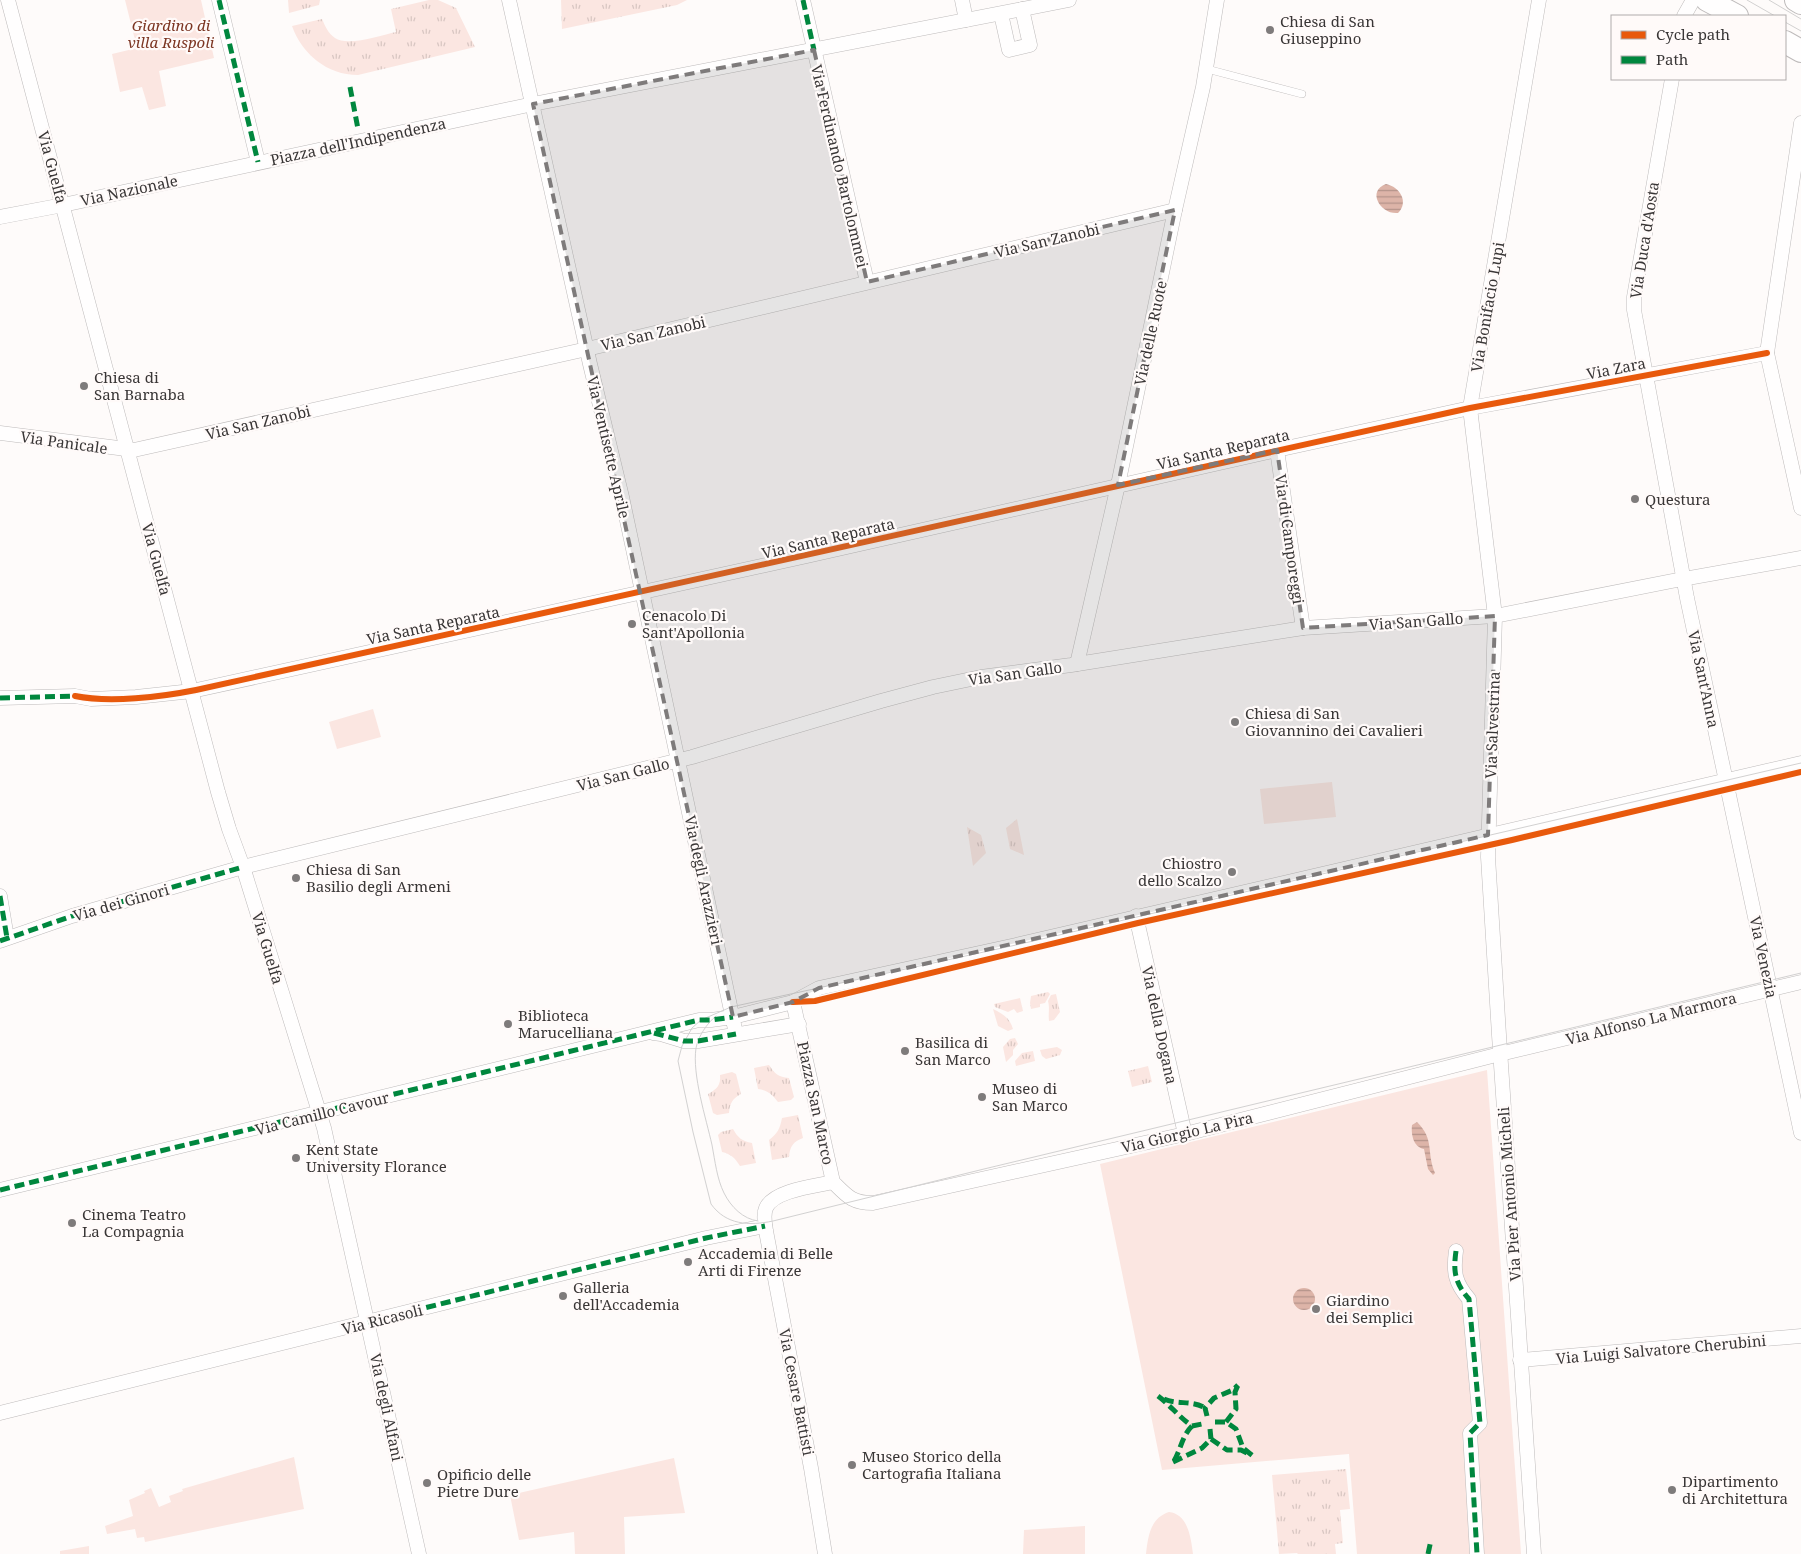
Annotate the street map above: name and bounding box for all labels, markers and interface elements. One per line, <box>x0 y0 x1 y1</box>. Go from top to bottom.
place label: Chiesa di San Giuseppino <box>1280 11 1375 48</box>
park label: Giardino di villa Ruspoli <box>128 15 215 52</box>
legend <box>1611 15 1786 80</box>
marker: Chiesa di San Giuseppino <box>1264 24 1276 36</box>
text: Cycle path <box>1656 24 1731 44</box>
text: Path <box>1656 49 1689 69</box>
street label: Via Ferdinando Bartolommei <box>807 62 873 270</box>
street label: Piazza dell'Indipendenza <box>268 113 448 169</box>
street label: Via Guelfa <box>34 129 72 205</box>
street label: Via Nazionale <box>78 170 180 210</box>
street label: Via Duca d'Aosta <box>1625 180 1663 300</box>
street label: Via San Zanobi <box>993 218 1102 262</box>
street label: Via Bonifacio Lupi <box>1466 240 1508 374</box>
street label: Via delle Ruote <box>1129 279 1171 387</box>
street label: Via San Zanobi <box>599 311 708 355</box>
street label: Via Zara <box>1585 352 1647 384</box>
place label: Chiesa di San Barnaba <box>94 367 185 404</box>
street label: Via Ventisette Aprile <box>583 374 635 520</box>
marker: Chiesa di San Barnaba <box>78 380 90 392</box>
street label: Via San Zanobi <box>204 400 313 444</box>
street label: Via Santa Reparata <box>1155 424 1291 474</box>
street label: Via Panicale <box>19 426 109 458</box>
street label: Via di Camporeggi <box>1271 473 1309 605</box>
place label: Questura <box>1645 489 1710 509</box>
marker: Questura <box>1629 493 1641 505</box>
street label: Via Santa Reparata <box>760 513 896 563</box>
street label: Via Guelfa <box>138 521 176 597</box>
street label: Via Santa Reparata <box>365 601 501 649</box>
place label: Cenacolo Di Sant'Apollonia <box>642 605 745 642</box>
street label: Via San Gallo <box>1368 608 1464 634</box>
marker: Cenacolo Di Sant'Apollonia <box>626 618 638 630</box>
street label: Via Sant'Anna <box>1684 628 1724 730</box>
street label: Via San Gallo <box>967 657 1063 689</box>
street label: Via Salvestrina <box>1480 671 1504 779</box>
place label: Chiesa di San Giovannino dei Cavalieri <box>1245 703 1423 740</box>
marker: Chiesa di San Giovannino dei Cavalieri <box>1229 716 1241 728</box>
street label: Via San Gallo <box>575 753 671 795</box>
street label: Via degli Arazzieri <box>681 813 728 947</box>
place label: Chiostro dello Scalzo <box>1138 853 1222 890</box>
place label: Chiesa di San Basilio degli Armeni <box>306 859 451 896</box>
marker: Chiostro dello Scalzo <box>1226 866 1238 878</box>
marker: Chiesa di San Basilio degli Armeni <box>290 872 302 884</box>
street label: Via dei Ginori <box>71 879 171 925</box>
street label: Via Guelfa <box>248 910 288 986</box>
street label: Via Venezia <box>1746 914 1782 1000</box>
street label: Via della Dogana <box>1138 964 1182 1086</box>
street label: Via Alfonso La Marmora <box>1564 987 1738 1049</box>
place label: Biblioteca Marucelliana <box>518 1005 613 1042</box>
marker: Biblioteca Marucelliana <box>502 1018 514 1030</box>
place label: Basilica di San Marco <box>915 1032 991 1069</box>
street label: Piazza San Marco <box>793 1039 839 1167</box>
marker: Basilica di San Marco <box>899 1045 911 1057</box>
place label: Museo di San Marco <box>992 1078 1068 1115</box>
street label: Via Camillo Cavour <box>253 1087 391 1139</box>
marker: Museo di San Marco <box>976 1091 988 1103</box>
street label: Via Pier Antonio Micheli <box>1493 1106 1525 1282</box>
street label: Via Giorgio La Pira <box>1119 1107 1255 1157</box>
place label: Kent State University Florance <box>306 1139 447 1176</box>
marker: Kent State University Florance <box>290 1152 302 1164</box>
place label: Cinema Teatro La Compagnia <box>82 1204 186 1241</box>
marker: Cinema Teatro La Compagnia <box>66 1217 78 1229</box>
place label: Accademia di Belle Arti di Firenze <box>698 1243 833 1280</box>
marker: Accademia di Belle Arti di Firenze <box>682 1256 694 1268</box>
place label: Galleria dell'Accademia <box>573 1277 680 1314</box>
marker: Galleria dell'Accademia <box>557 1290 569 1302</box>
place label: Giardino dei Semplici <box>1326 1290 1413 1327</box>
street label: Via Ricasoli <box>340 1299 425 1339</box>
marker: Giardino dei Semplici <box>1310 1303 1322 1315</box>
street label: Via Cesare Battisti <box>775 1327 819 1457</box>
street label: Via Luigi Salvatore Cherubini <box>1555 1330 1767 1368</box>
street label: Via degli Alfani <box>366 1351 408 1463</box>
place label: Museo Storico della Cartografia Italiana <box>862 1446 1002 1483</box>
marker: Museo Storico della Cartografia Italiana <box>846 1459 858 1471</box>
place label: Opificio delle Pietre Dure <box>437 1464 531 1501</box>
place label: Dipartimento di Architettura <box>1682 1471 1788 1508</box>
marker: Opificio delle Pietre Dure <box>421 1477 433 1489</box>
marker: Dipartimento di Architettura <box>1666 1484 1678 1496</box>

